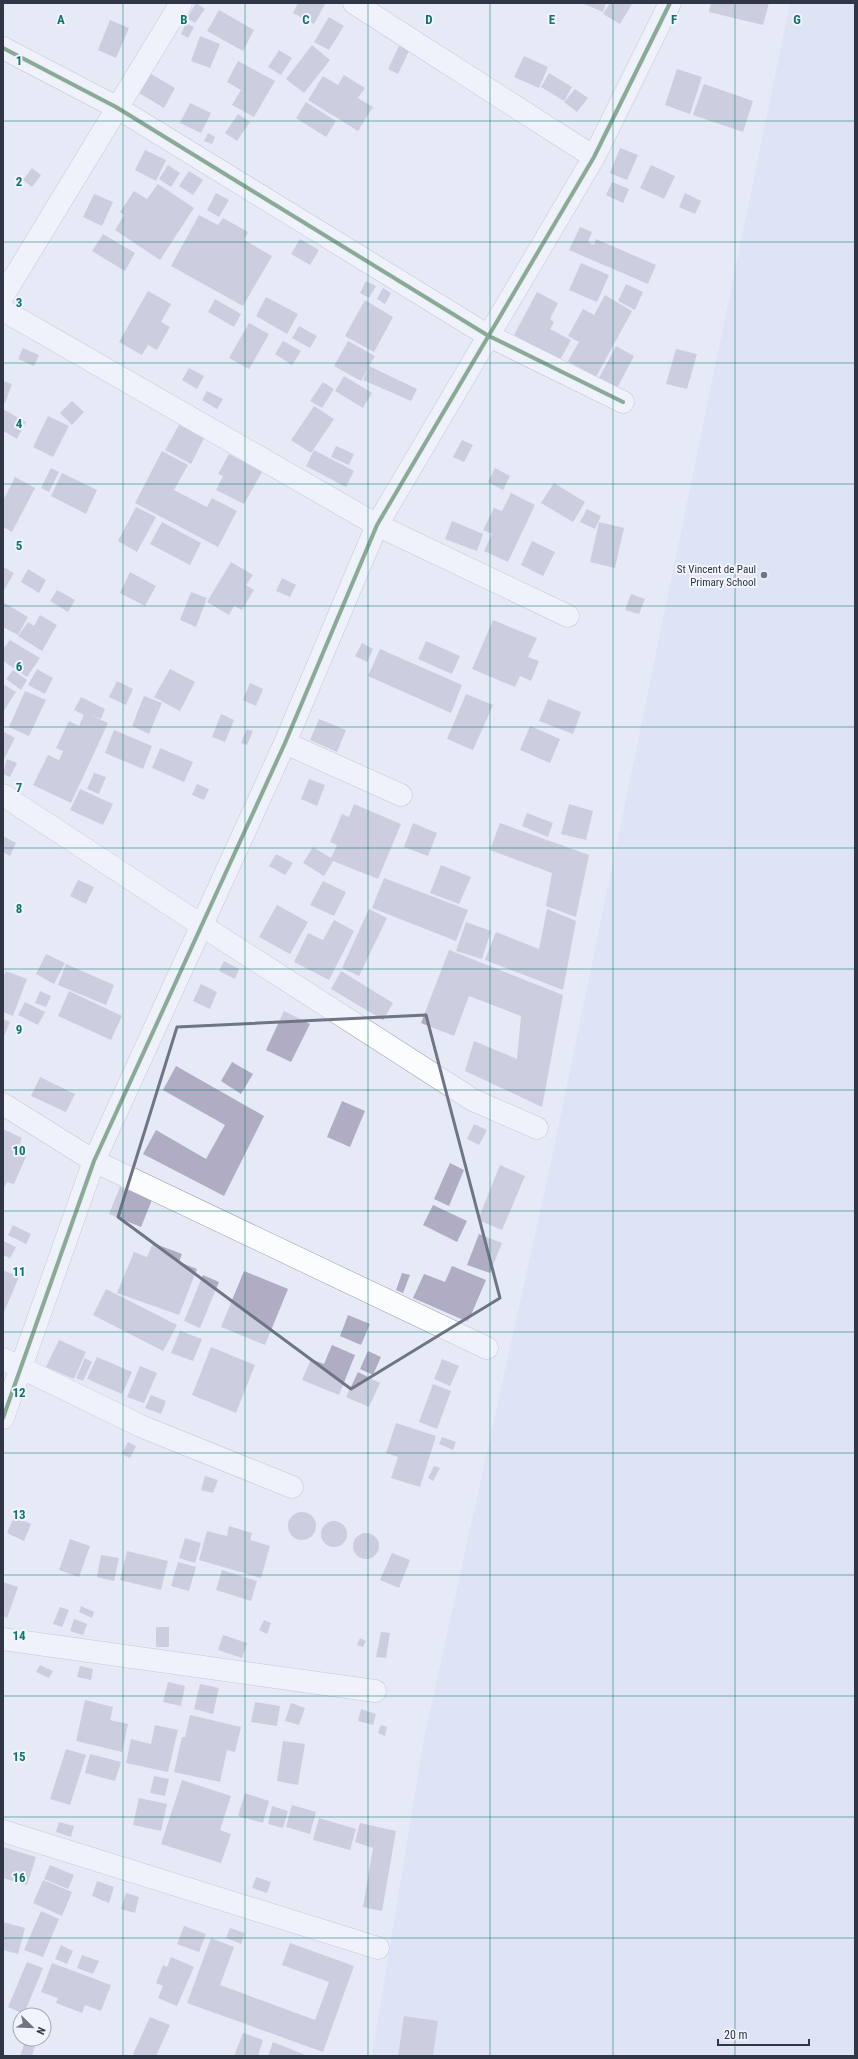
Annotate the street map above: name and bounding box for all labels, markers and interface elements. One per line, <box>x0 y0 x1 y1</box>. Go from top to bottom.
text: A <box>57 12 65 27</box>
text: B <box>180 12 188 27</box>
text: C <box>302 12 310 27</box>
text: D <box>425 12 433 27</box>
text: E <box>549 12 556 27</box>
text: F <box>671 12 677 27</box>
text: G <box>793 12 801 27</box>
text: 1 <box>16 53 22 68</box>
text: 2 <box>16 174 23 189</box>
text: 3 <box>16 295 22 310</box>
text: 4 <box>16 416 23 431</box>
text: 5 <box>16 538 23 553</box>
place label: St Vincent de Paul Primary School <box>677 563 756 589</box>
marker: St Vincent de Paul Primary School <box>759 570 769 580</box>
text: 6 <box>16 659 23 674</box>
text: 7 <box>16 780 23 795</box>
text: 8 <box>16 901 22 916</box>
text: 9 <box>16 1022 22 1037</box>
text: 10 <box>12 1143 26 1158</box>
text: 11 <box>12 1264 26 1279</box>
text: 12 <box>12 1385 26 1400</box>
text: 13 <box>12 1507 26 1522</box>
text: 14 <box>12 1628 26 1643</box>
text: 15 <box>12 1749 26 1764</box>
text: 16 <box>12 1870 26 1885</box>
north arrow <box>12 2007 52 2047</box>
scale bar <box>718 2021 809 2047</box>
text: N <box>33 2025 48 2037</box>
text: 20 m <box>724 2028 748 2042</box>

